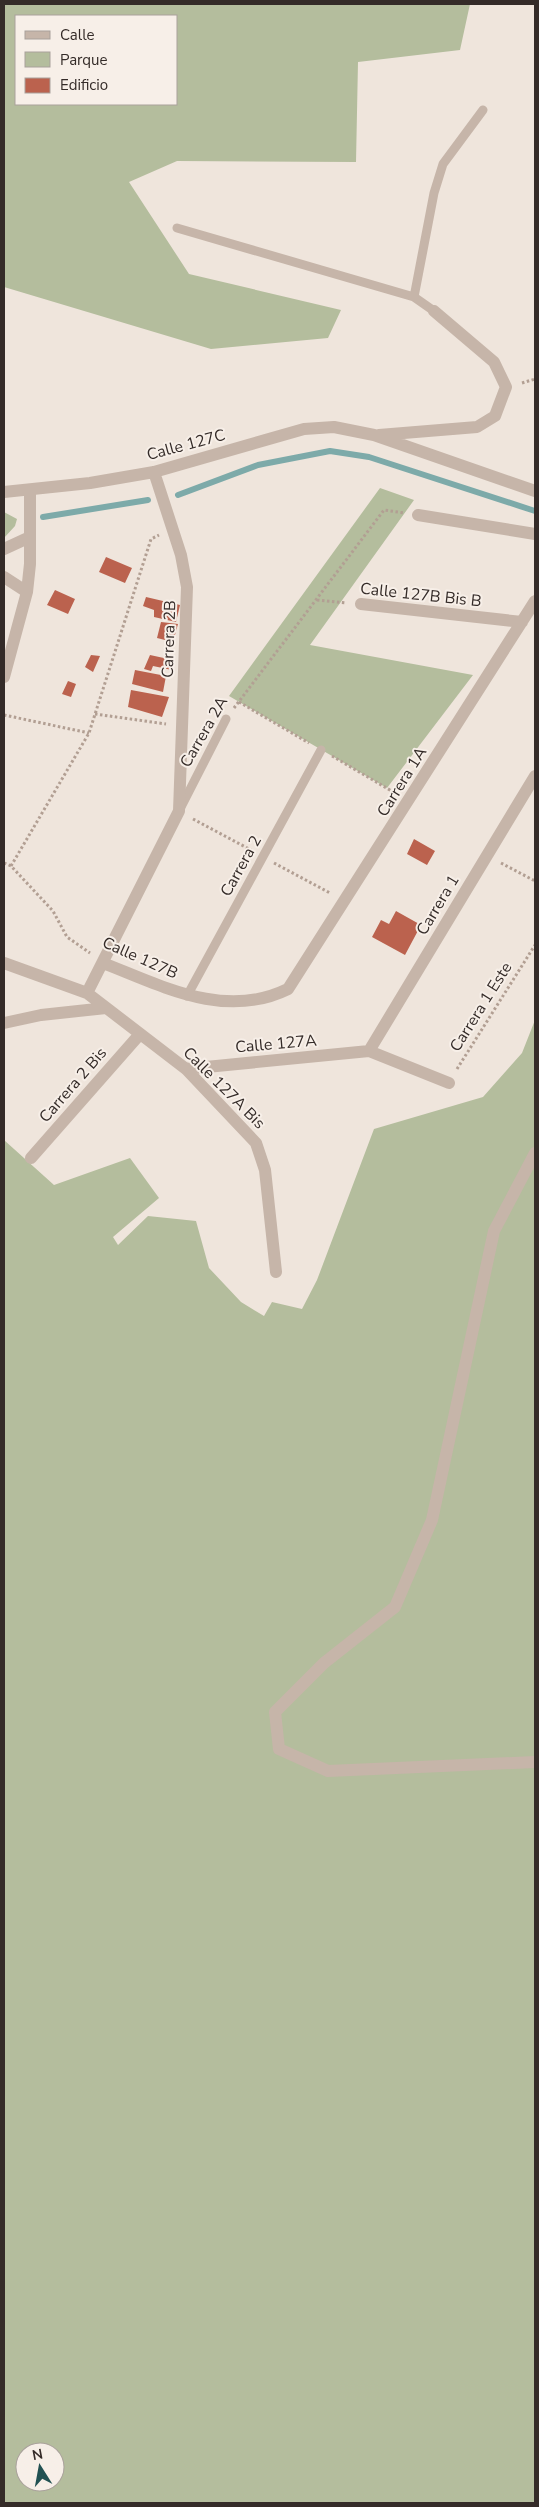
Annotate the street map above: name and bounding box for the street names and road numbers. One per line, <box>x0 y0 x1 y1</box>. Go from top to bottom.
street label: Calle 127C <box>144 424 228 466</box>
street label: Calle 127B Bis B <box>359 578 483 612</box>
street label: Carrera 2B <box>157 600 181 678</box>
street label: Carrera 2A <box>175 692 233 771</box>
street label: Carrera 1A <box>372 743 432 821</box>
street label: Carrera 2 <box>215 831 267 901</box>
street label: Carrera 1 <box>411 871 465 939</box>
street label: Calle 127B <box>99 932 181 984</box>
street label: Carrera 1 Este <box>445 958 517 1056</box>
street label: Calle 127A <box>234 1029 318 1059</box>
street label: Calle 127A Bis <box>178 1042 270 1134</box>
street label: Carrera 2 Bis <box>34 1043 112 1127</box>

